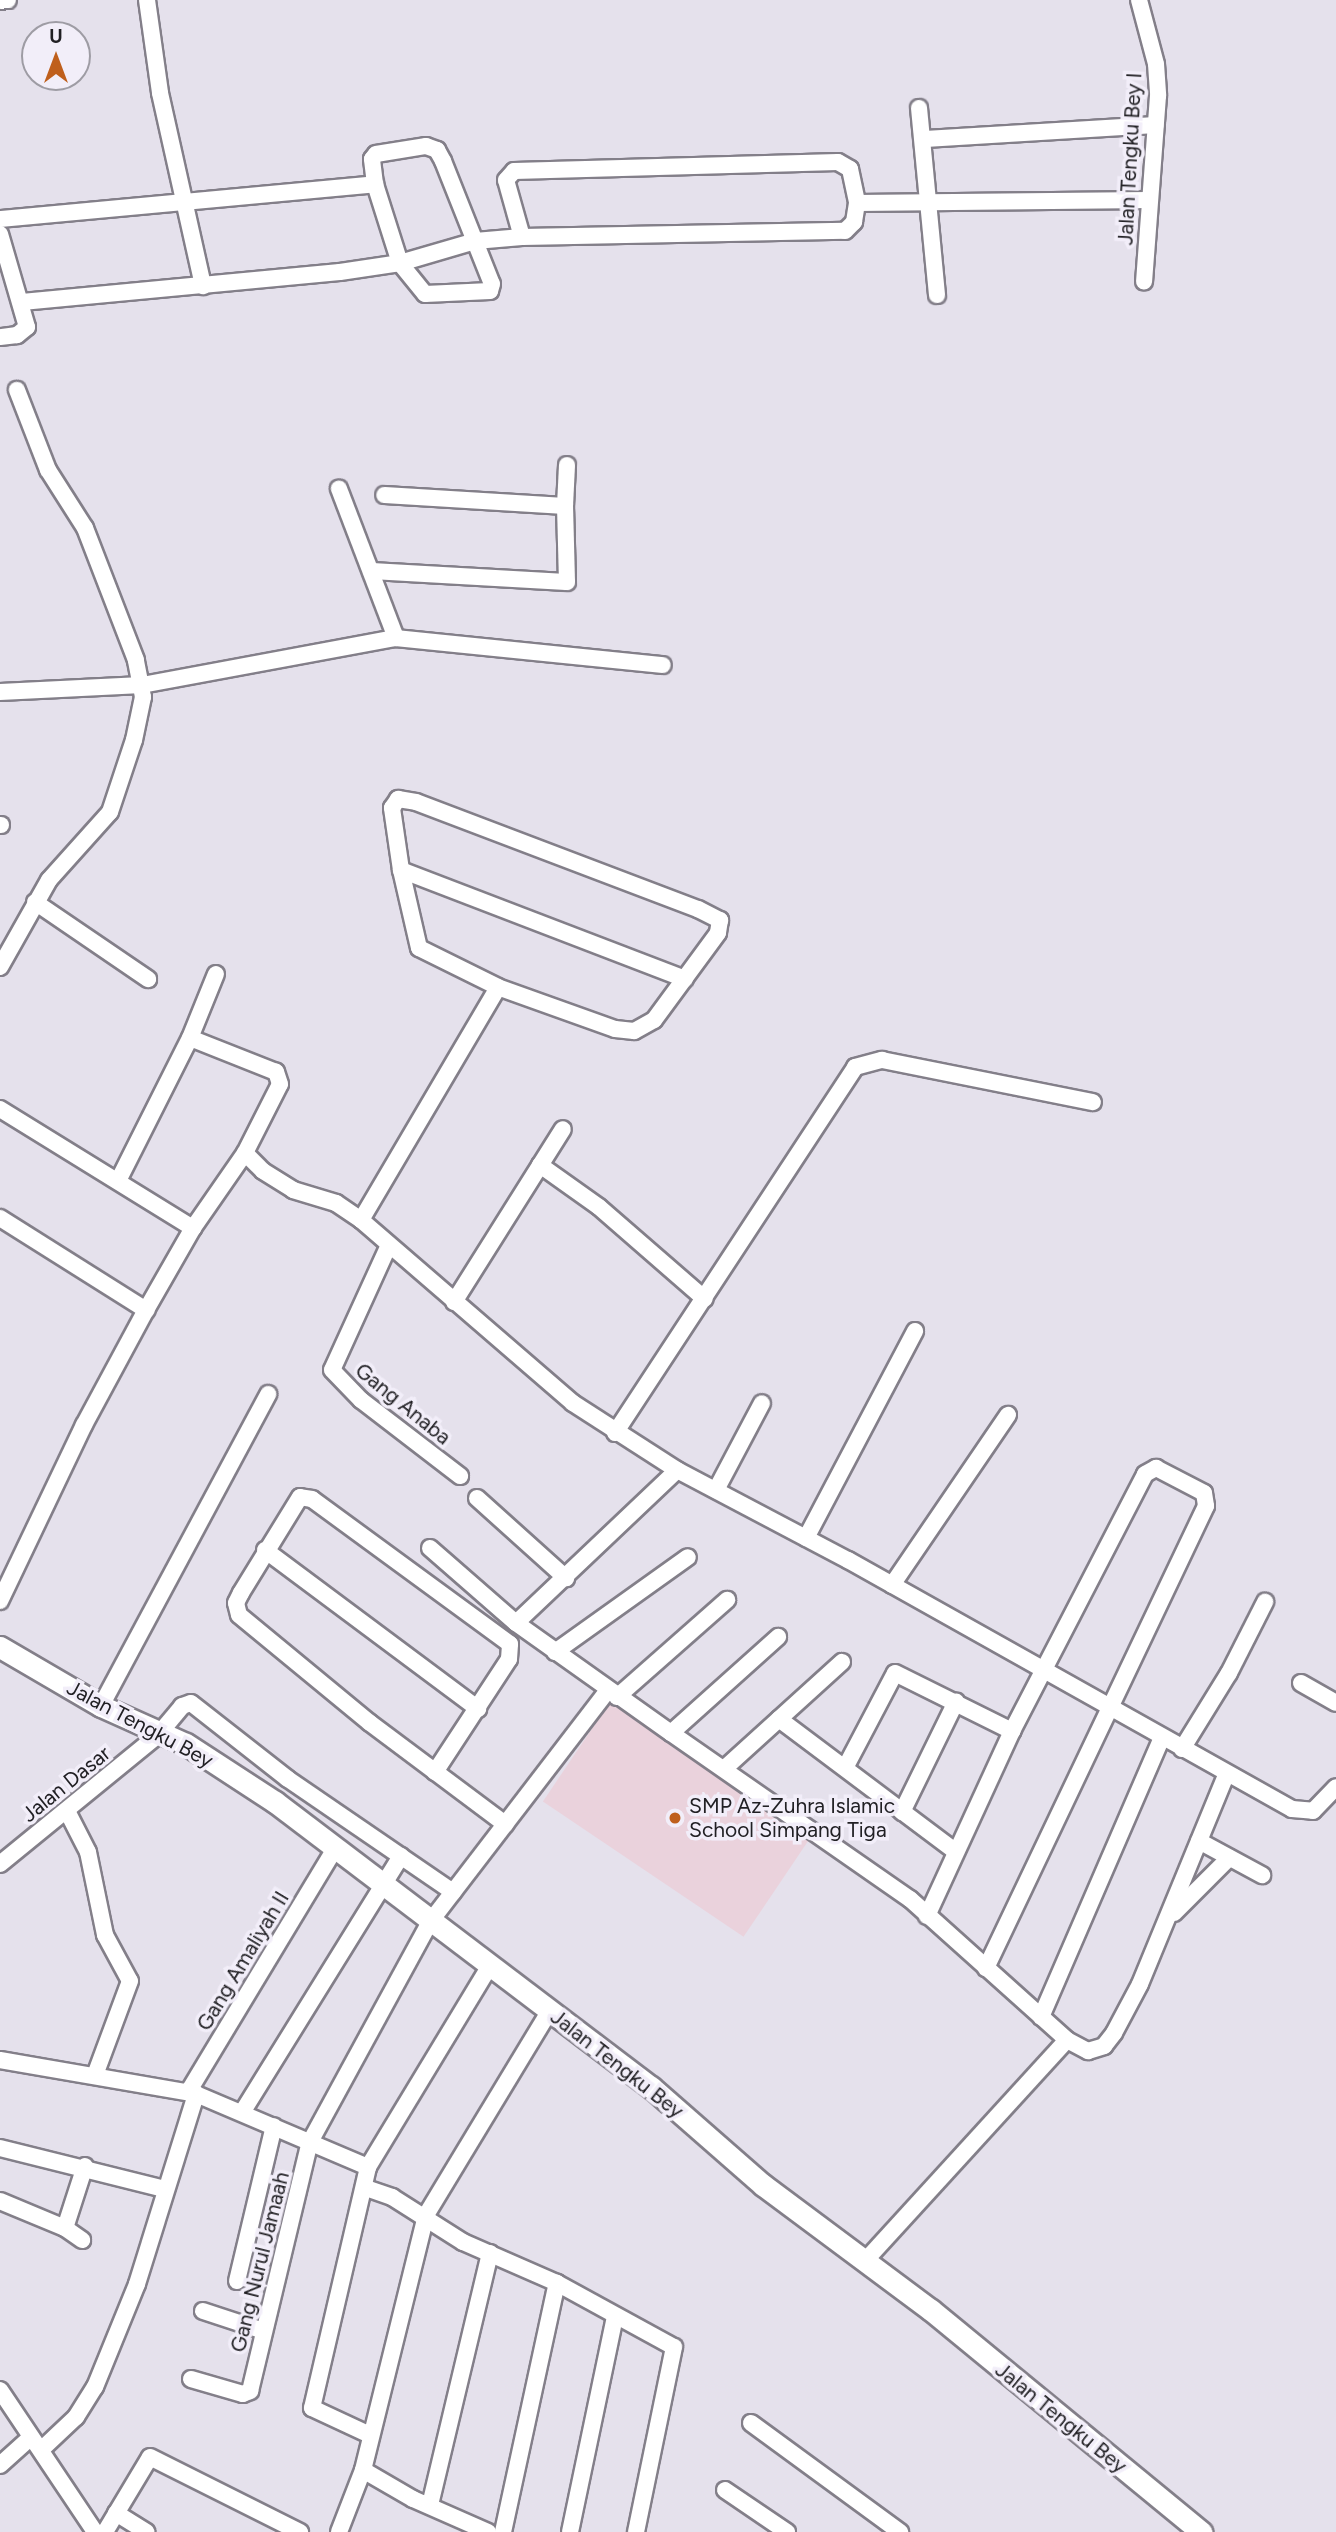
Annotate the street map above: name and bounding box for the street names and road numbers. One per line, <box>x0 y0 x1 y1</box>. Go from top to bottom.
street label: Jalan Tengku Bey I <box>1113 72 1147 246</box>
street label: Gang Anaba <box>350 1358 456 1450</box>
street label: Jalan Tengku Bey <box>63 1675 217 1773</box>
street label: Jalan Dasar <box>17 1741 115 1827</box>
street label: Gang Amaliyah II <box>192 1887 294 2035</box>
street label: Jalan Tengku Bey <box>546 2004 688 2124</box>
street label: Gang Nurul Jamaah <box>225 2169 295 2355</box>
street label: Jalan Tengku Bey <box>990 2357 1132 2479</box>

